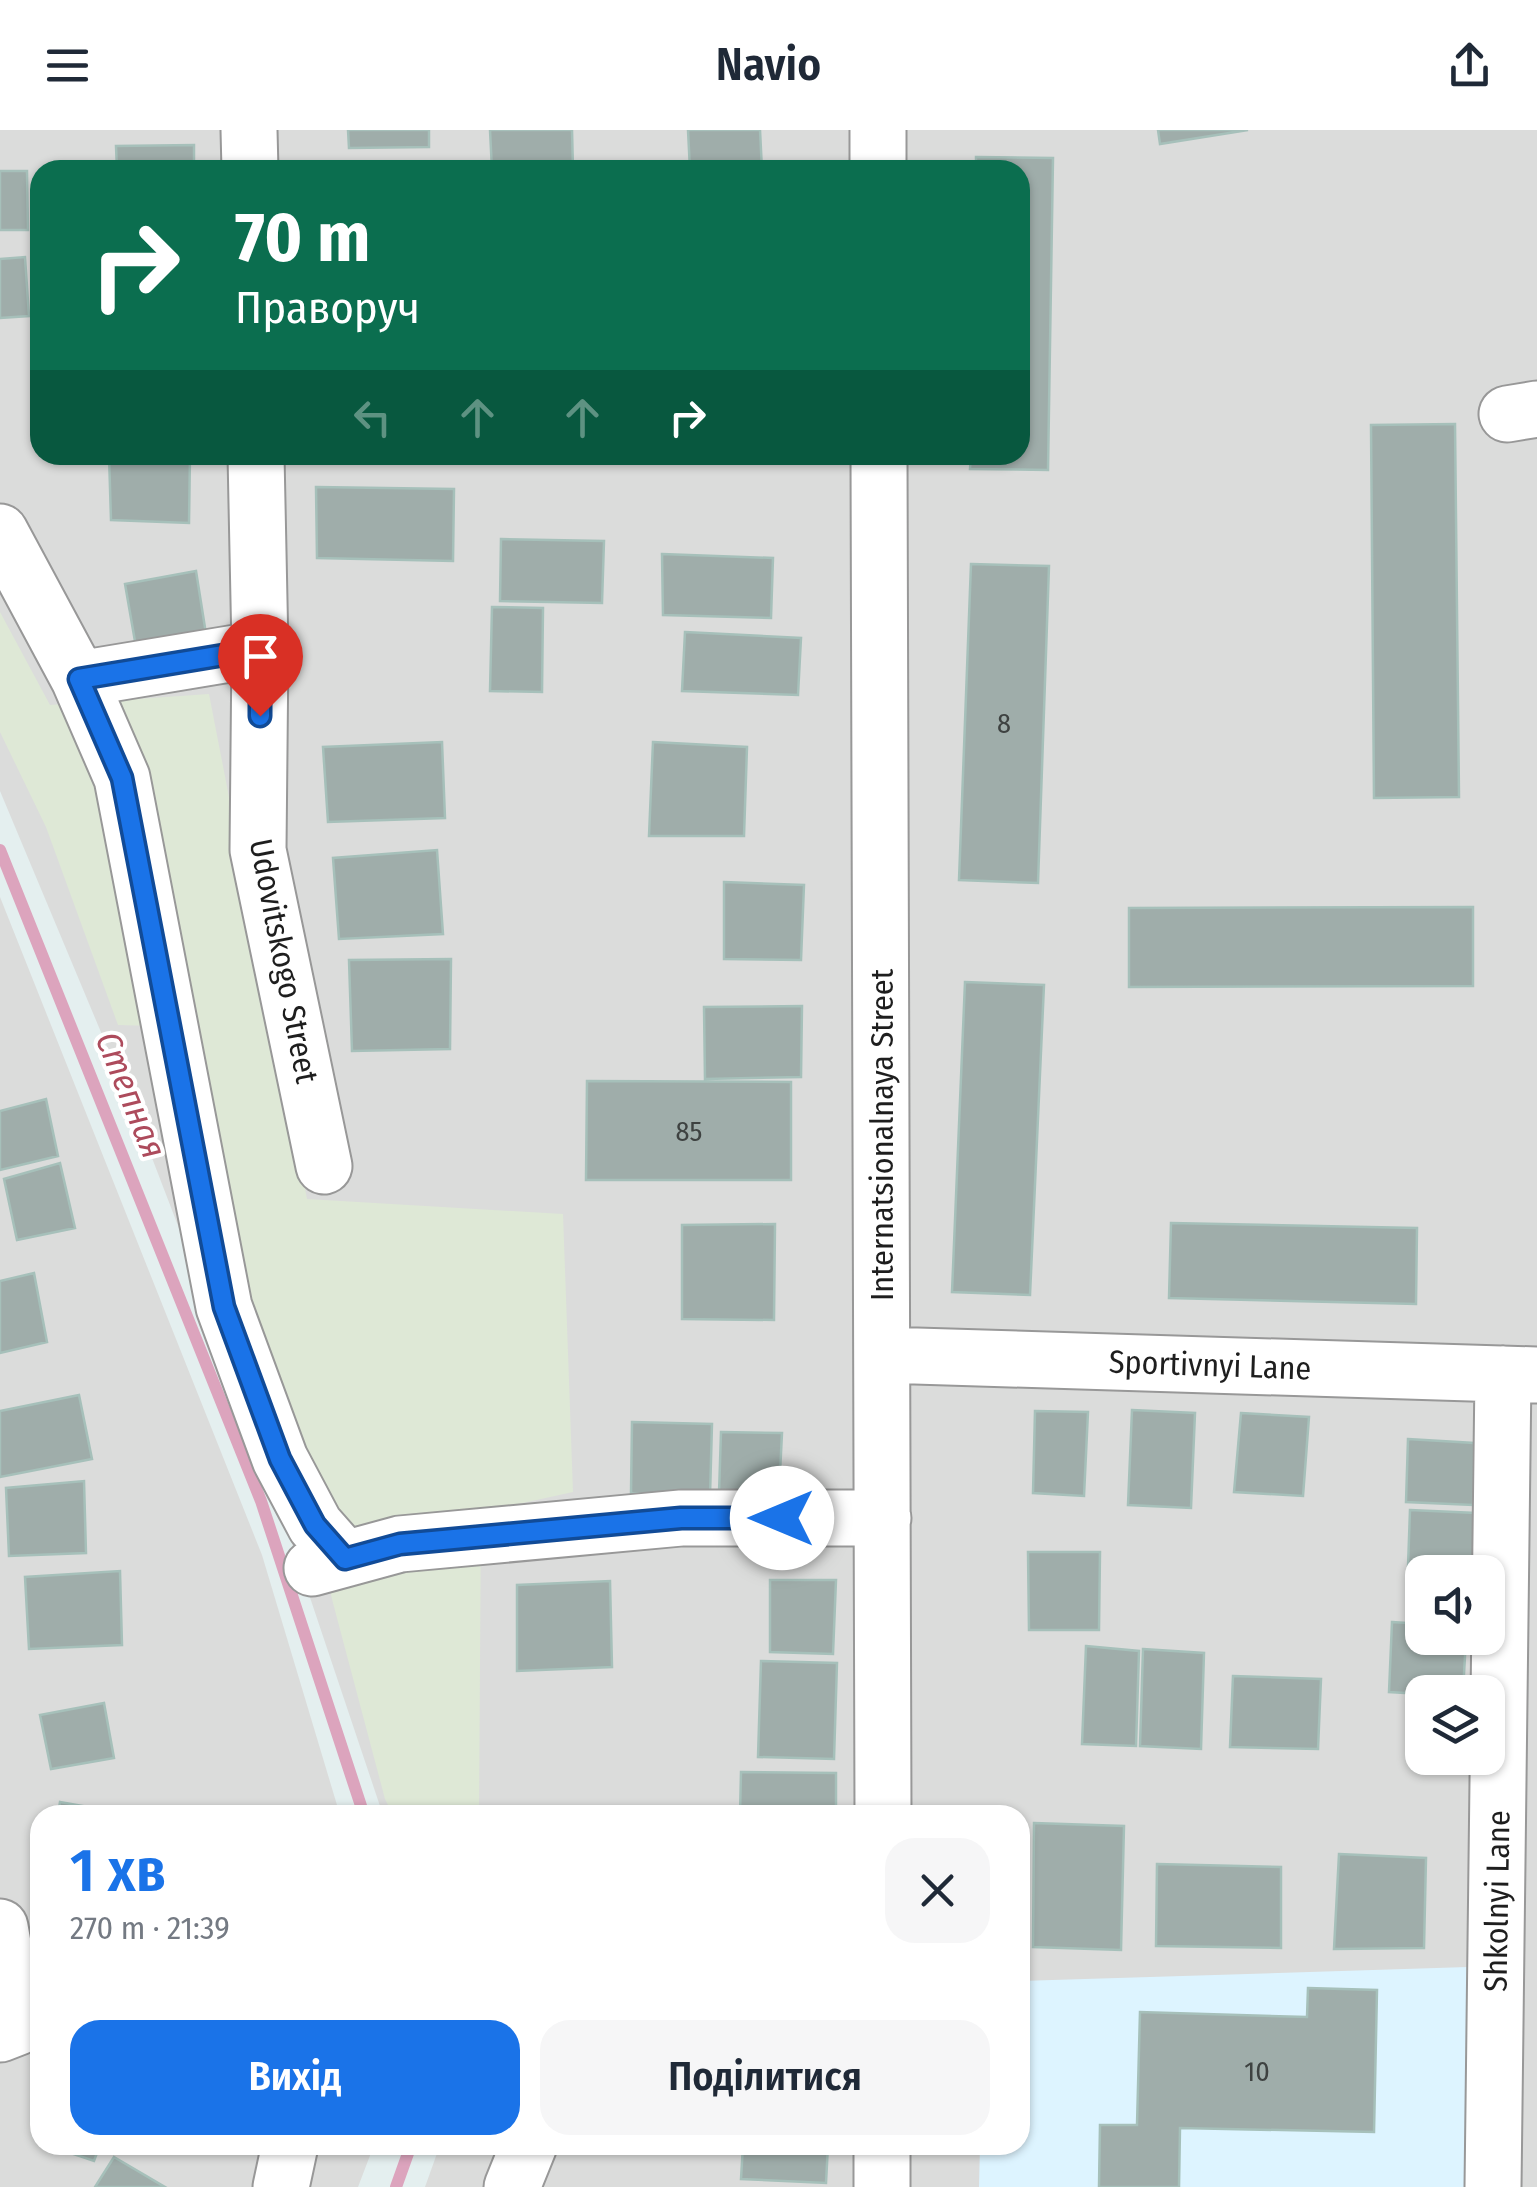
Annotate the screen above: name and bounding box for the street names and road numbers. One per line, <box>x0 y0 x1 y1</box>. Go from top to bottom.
street label: Udovitskogo Street <box>242 836 326 1087</box>
street label: Internatsionalnaya Street <box>863 968 901 1301</box>
street label: Sportivnyi Lane <box>1108 1342 1312 1388</box>
street label: Shkolnyi Lane <box>1476 1810 1518 1992</box>

